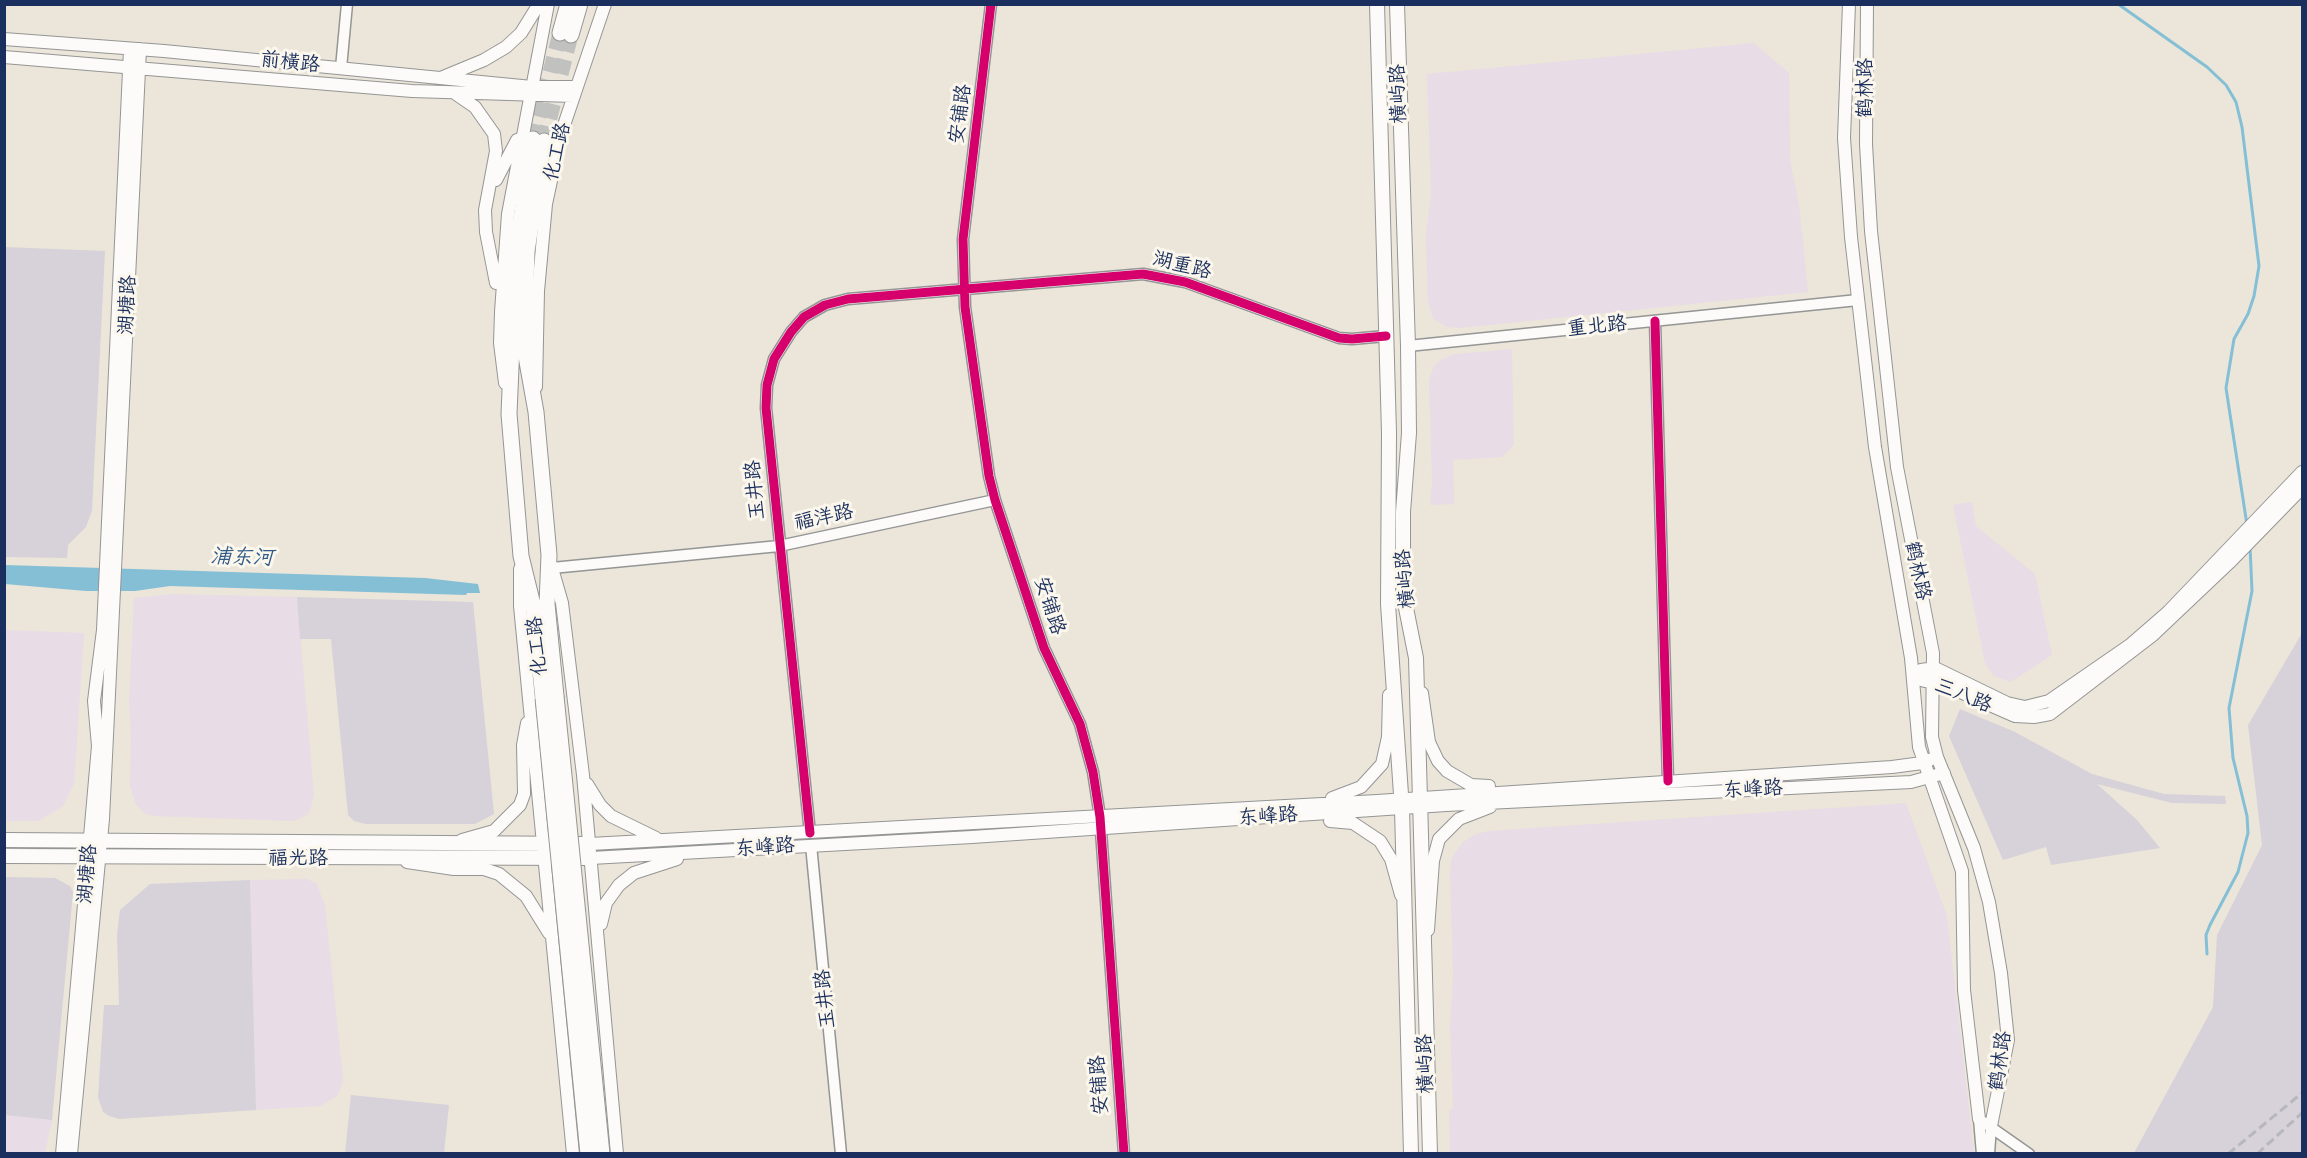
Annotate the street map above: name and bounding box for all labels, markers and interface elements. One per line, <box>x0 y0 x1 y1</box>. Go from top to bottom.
street label: 前横路 <box>259 48 321 78</box>
street label: 鹤林路 <box>1854 58 1878 118</box>
street label: 横屿路 <box>1386 64 1412 124</box>
street label: 安铺路 <box>945 83 977 145</box>
street label: 化工路 <box>540 120 576 184</box>
street label: 湖重路 <box>1150 247 1214 285</box>
street label: 湖塘路 <box>114 274 142 336</box>
street label: 重北路 <box>1566 312 1628 342</box>
street label: 玉井路 <box>741 459 771 521</box>
street label: 福洋路 <box>792 500 856 536</box>
street label: 鹤林路 <box>1899 539 1935 603</box>
water label: 浦东河 <box>210 544 274 572</box>
street label: 横屿路 <box>1391 548 1421 610</box>
street label: 安铺路 <box>1028 574 1070 638</box>
street label: 化工路 <box>523 615 553 677</box>
street label: 三八路 <box>1931 674 1995 718</box>
street label: 东峰路 <box>1722 776 1784 804</box>
street label: 东峰路 <box>1237 803 1299 831</box>
street label: 东峰路 <box>734 834 796 862</box>
street label: 湖塘路 <box>73 843 103 905</box>
street label: 福光路 <box>268 847 328 871</box>
street label: 玉井路 <box>811 968 841 1030</box>
street label: 鹤林路 <box>1985 1030 2017 1092</box>
street label: 横屿路 <box>1413 1034 1439 1094</box>
street label: 安铺路 <box>1086 1054 1114 1116</box>

